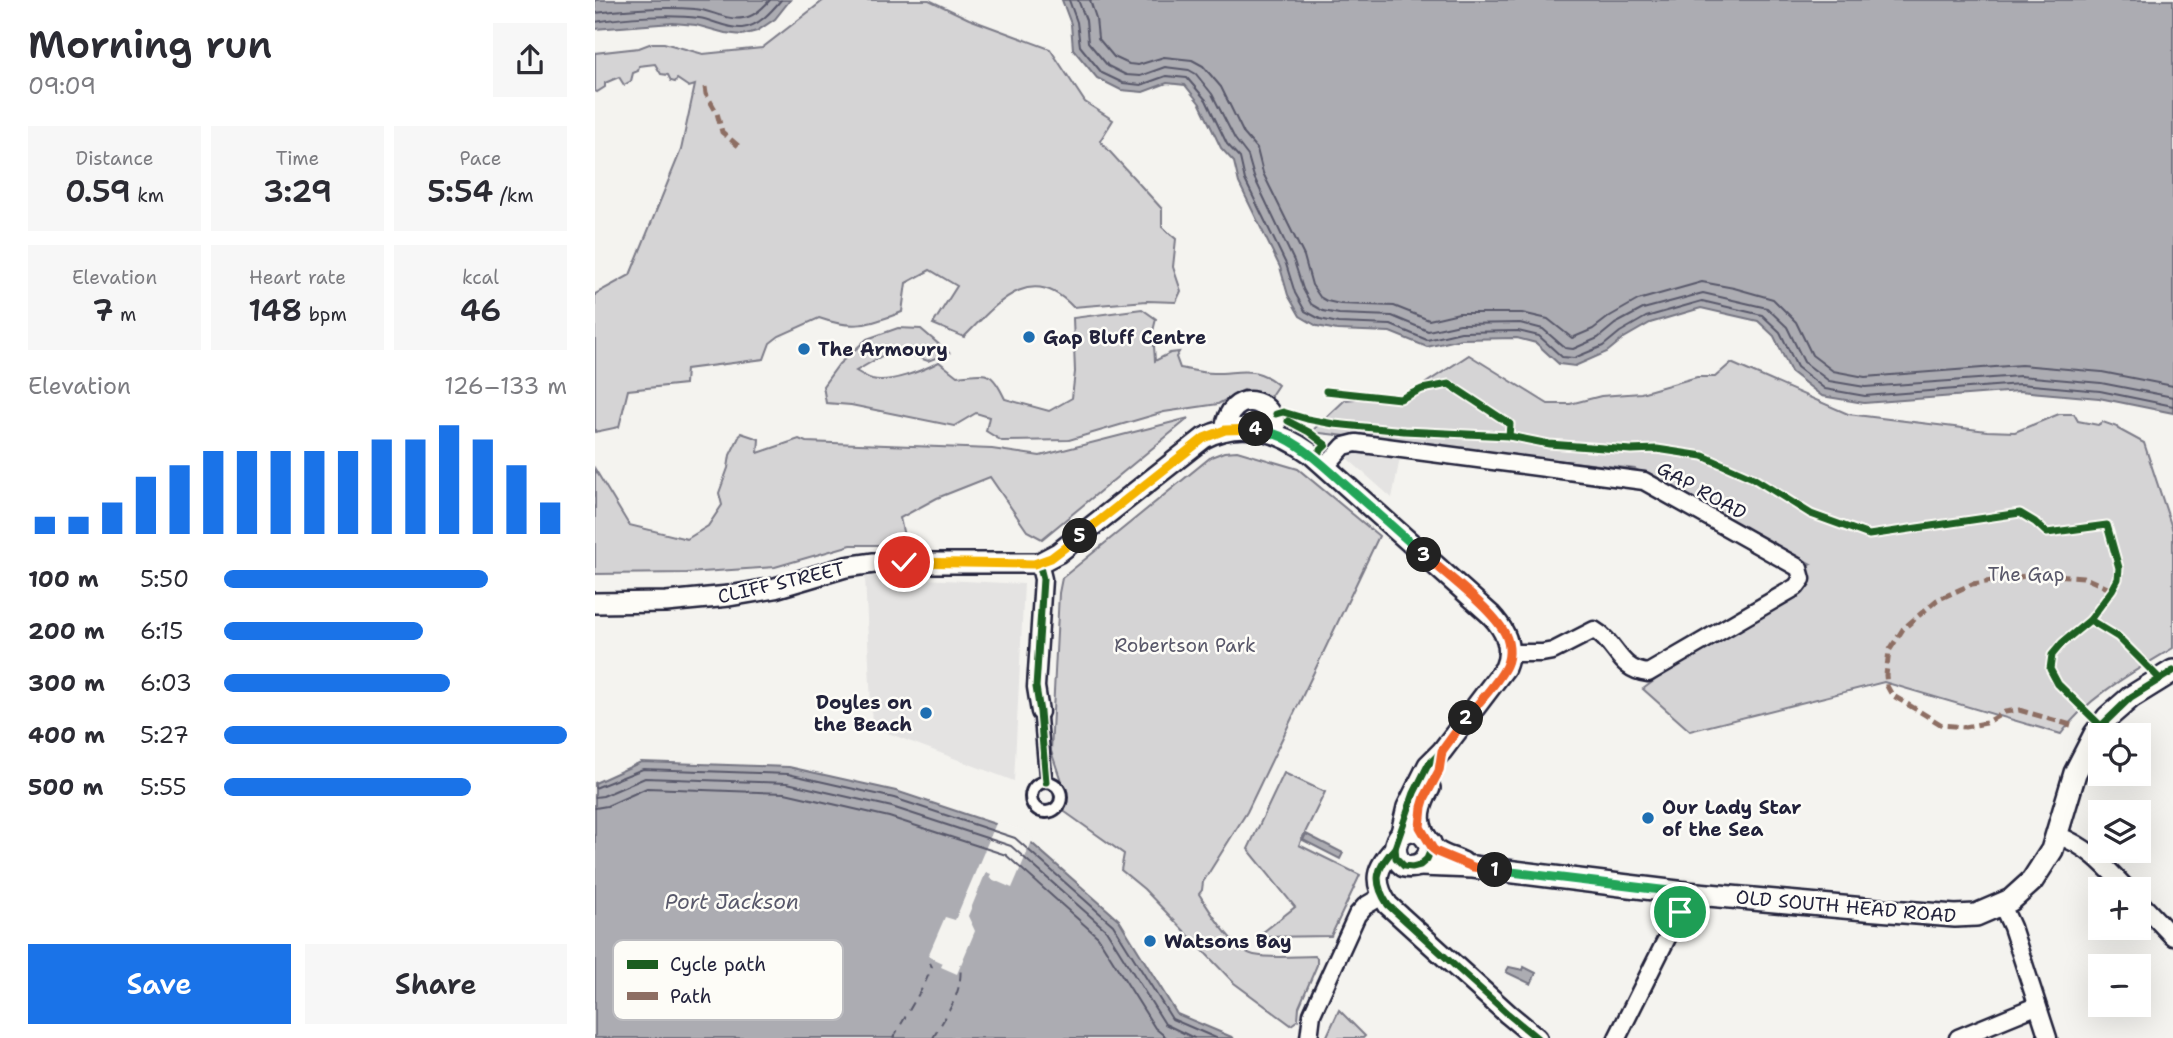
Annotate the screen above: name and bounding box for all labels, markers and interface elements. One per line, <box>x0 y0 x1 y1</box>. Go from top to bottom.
text: Morning run <box>28 19 272 70</box>
button: share <box>493 23 567 97</box>
text: 09:09 <box>28 71 96 101</box>
text: Distance <box>76 146 153 171</box>
text: Time <box>276 146 319 171</box>
text: Pace <box>460 146 501 171</box>
text: 0.59 <box>65 171 131 212</box>
text: 3:29 <box>263 171 332 212</box>
text: 5:54 <box>427 171 493 212</box>
text: km <box>131 183 164 208</box>
text: /km <box>493 183 534 208</box>
text: Elevation <box>72 265 157 290</box>
text: Heart rate <box>249 265 346 290</box>
text: kcal <box>462 265 499 290</box>
text: 7 <box>93 290 114 331</box>
text: 148 <box>248 290 302 331</box>
text: 46 <box>460 290 501 331</box>
text: m <box>114 302 136 327</box>
text: bpm <box>302 302 347 327</box>
place label: Gap Bluff Centre <box>1043 325 1206 350</box>
marker: Gap Bluff Centre <box>1021 329 1037 345</box>
place label: The Armoury <box>818 337 948 362</box>
marker: The Armoury <box>796 341 812 357</box>
text: Elevation <box>28 371 131 401</box>
text: 126–133 m <box>444 371 567 401</box>
pin: 4 <box>1239 412 1273 446</box>
text: 4 <box>1249 416 1262 441</box>
street label: GAP ROAD <box>1653 456 1751 525</box>
pin: 5 <box>1063 518 1098 554</box>
text: 5 <box>1074 523 1085 548</box>
pin <box>874 532 934 592</box>
pin: 3 <box>1407 538 1441 572</box>
text: 3 <box>1417 542 1430 567</box>
icon: check <box>885 543 923 581</box>
street label: CLIFF STREET <box>715 556 847 609</box>
park label: The Gap <box>1988 562 2064 587</box>
text: 100 m <box>28 564 99 594</box>
text: 5:50 <box>140 564 189 594</box>
text: 200 m <box>28 616 105 646</box>
text: 6:15 <box>140 616 183 646</box>
park label: Robertson Park <box>1114 633 1256 658</box>
text: 300 m <box>28 668 105 698</box>
text: 6:03 <box>140 668 192 698</box>
place label: Doyles on the Beach <box>814 690 912 737</box>
pin: 2 <box>1449 700 1483 736</box>
marker: Doyles on the Beach <box>918 705 934 721</box>
text: 2 <box>1459 705 1472 730</box>
text: 400 m <box>28 720 105 750</box>
text: 5:27 <box>140 720 189 750</box>
map controls <box>2088 723 2151 1017</box>
button: locate <box>2088 723 2151 786</box>
text: 500 m <box>28 772 103 802</box>
text: 5:55 <box>140 772 186 802</box>
place label: Our Lady Star of the Sea <box>1662 795 1802 842</box>
button: layers <box>2088 800 2151 863</box>
marker: Our Lady Star of the Sea <box>1640 810 1656 826</box>
pin: 1 <box>1478 852 1513 888</box>
text: 1 <box>1490 857 1499 882</box>
button: + <box>2088 877 2151 940</box>
pin <box>1650 882 1710 942</box>
street label: OLD SOUTH HEAD ROAD <box>1735 884 1957 929</box>
water label: Port Jackson <box>665 888 799 916</box>
icon: arrive <box>1661 893 1699 931</box>
place label: Watsons Bay <box>1164 929 1292 954</box>
marker: Watsons Bay <box>1142 933 1158 949</box>
legend <box>613 940 843 1020</box>
button: Save <box>28 944 291 1024</box>
button: Share <box>305 944 567 1024</box>
text: Cycle path <box>670 952 766 977</box>
button: − <box>2088 954 2151 1017</box>
text: Path <box>670 984 712 1009</box>

